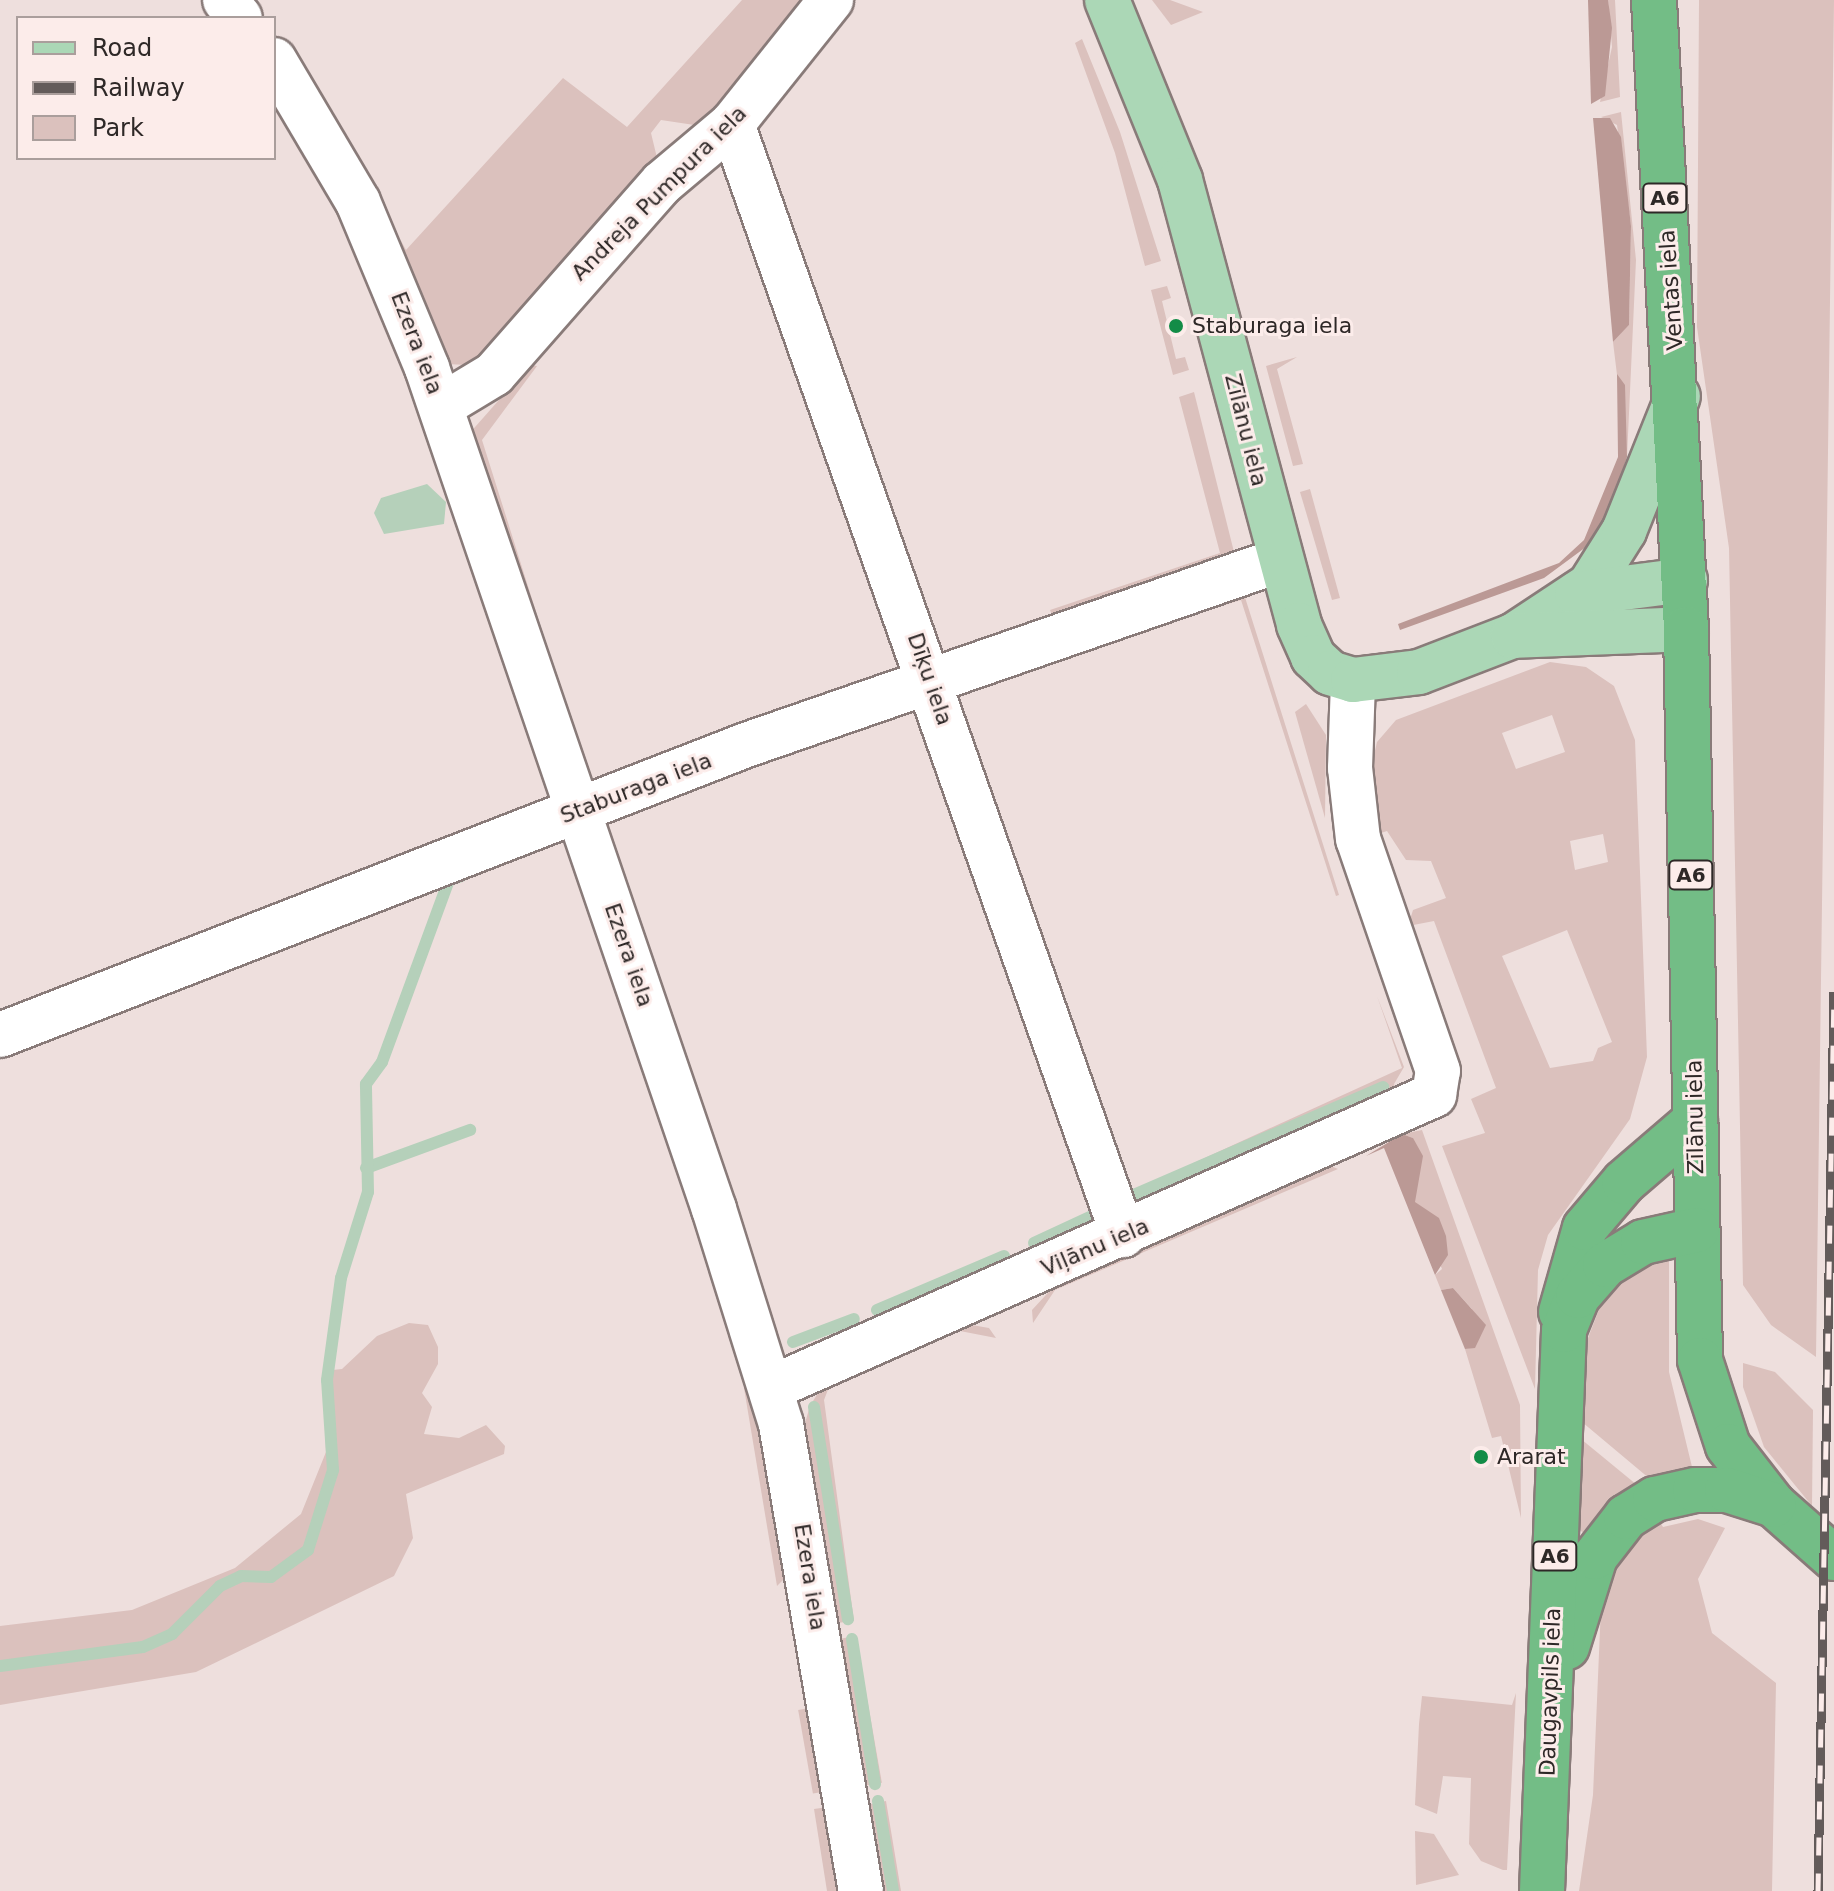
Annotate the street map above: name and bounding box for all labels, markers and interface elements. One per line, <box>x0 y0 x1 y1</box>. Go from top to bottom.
legend <box>16 16 276 160</box>
text: Road <box>92 34 152 62</box>
text: Railway <box>92 74 185 102</box>
street label: Andreja Pumpura iela <box>566 100 752 286</box>
text: Park <box>92 114 144 142</box>
road number: A6 <box>1641 182 1689 214</box>
street label: Ventas iela <box>1654 229 1688 351</box>
street label: Ezera iela <box>385 288 449 398</box>
place label: Staburaga iela <box>1192 313 1352 339</box>
marker: Staburaga iela <box>1167 317 1185 335</box>
street label: Zīlānu iela <box>1219 371 1273 489</box>
street label: Dīķu iela <box>902 629 958 729</box>
street label: Staburaga iela <box>556 747 716 829</box>
road number: A6 <box>1667 859 1715 891</box>
street label: Ezera iela <box>599 900 659 1010</box>
street label: Zīlānu iela <box>1681 1059 1709 1175</box>
street label: Viļānu iela <box>1037 1213 1153 1281</box>
place label: Ararat <box>1497 1444 1566 1470</box>
marker: Ararat <box>1472 1448 1490 1466</box>
street label: Ezera iela <box>789 1522 831 1632</box>
road number: A6 <box>1531 1540 1579 1572</box>
street label: Daugavpils iela <box>1534 1607 1566 1777</box>

